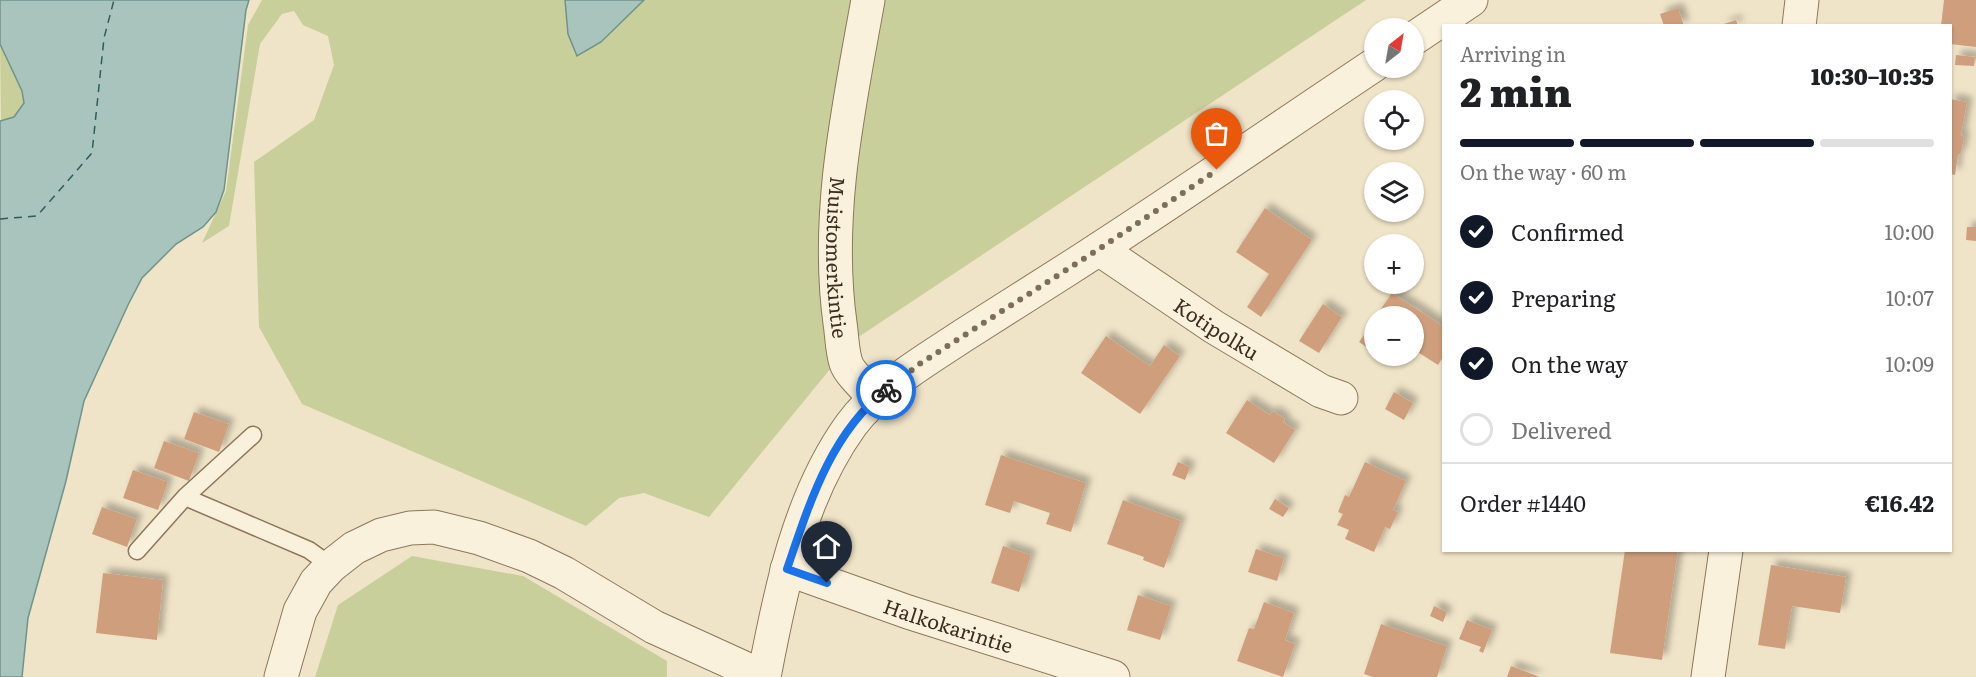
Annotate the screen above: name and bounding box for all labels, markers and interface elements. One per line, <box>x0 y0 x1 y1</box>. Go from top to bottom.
north arrow <box>1364 18 1424 78</box>
map controls <box>1364 18 1424 366</box>
text: Arriving in <box>1460 38 1566 68</box>
text: 10:30–10:35 <box>1811 59 1934 92</box>
text: 2 min <box>1460 61 1572 119</box>
button: locate <box>1364 90 1424 150</box>
pin <box>1191 108 1242 170</box>
icon: bag <box>1200 117 1233 150</box>
text: On the way · 60 m <box>1460 156 1627 186</box>
button: layers <box>1364 162 1424 222</box>
street label: Muistomerkintie <box>820 175 857 340</box>
icon: check <box>1460 215 1493 248</box>
text: Confirmed <box>1511 215 1624 248</box>
text: 10:00 <box>1885 216 1934 246</box>
button: + <box>1364 234 1424 294</box>
icon: check <box>1460 281 1493 314</box>
text: Preparing <box>1511 281 1615 314</box>
text: 10:07 <box>1886 282 1934 312</box>
street label: Kotipolku <box>1168 289 1266 366</box>
button: − <box>1364 306 1424 366</box>
icon: check <box>1460 347 1493 380</box>
text: On the way <box>1511 347 1628 380</box>
text: 10:09 <box>1886 348 1934 378</box>
courier <box>856 360 916 420</box>
icon: bike <box>870 374 903 407</box>
text: Delivered <box>1511 413 1612 446</box>
text: Order #1440 <box>1460 486 1586 519</box>
text: €16.42 <box>1865 486 1934 519</box>
pin <box>801 521 852 583</box>
icon: home <box>810 530 843 563</box>
street label: Halkokarintie <box>880 590 1017 659</box>

